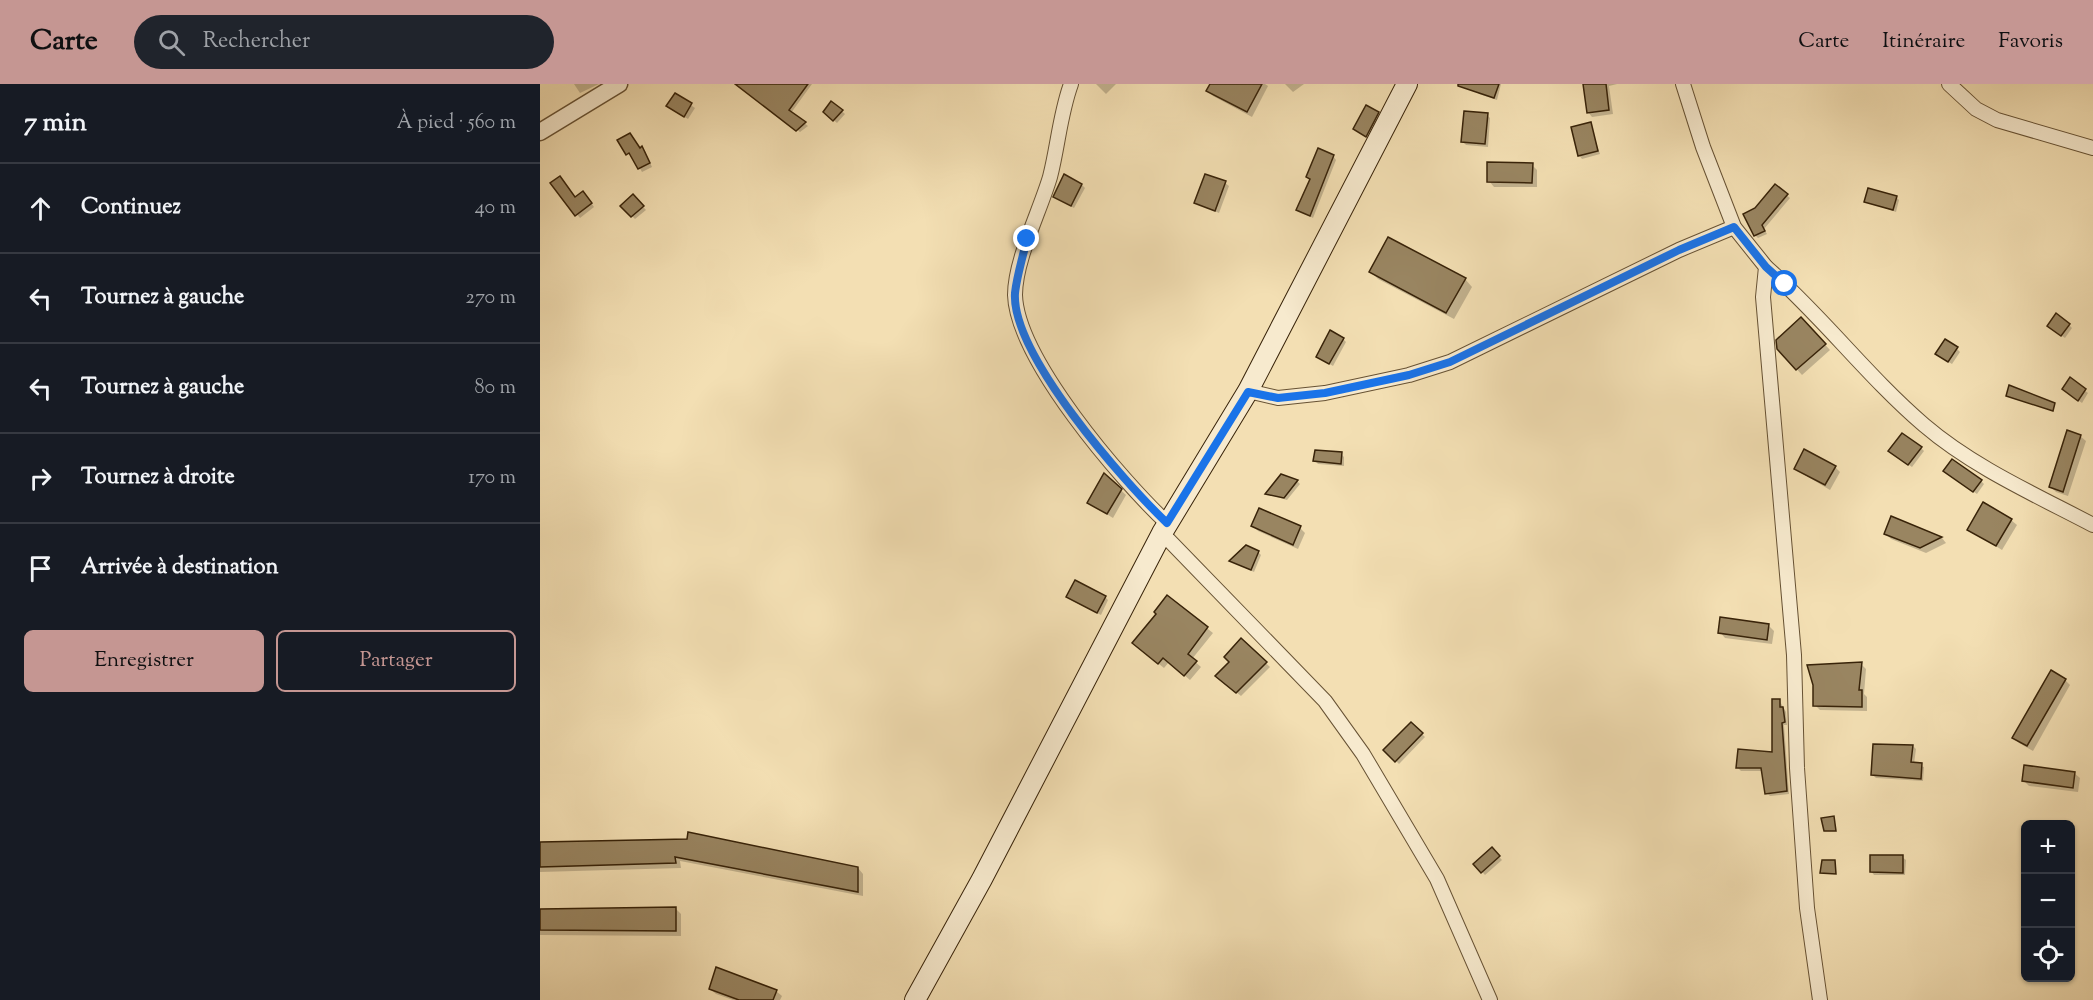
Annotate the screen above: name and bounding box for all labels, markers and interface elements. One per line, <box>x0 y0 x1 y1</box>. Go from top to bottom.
search box <box>134 15 554 69</box>
text: Carte <box>30 22 98 62</box>
icon: search <box>155 26 188 59</box>
text: Rechercher <box>203 26 310 58</box>
text: Carte <box>1798 27 1849 57</box>
text: Itinéraire <box>1882 27 1965 57</box>
text: Favoris <box>1998 27 2063 57</box>
text: 7 min <box>24 105 87 142</box>
text: À pied · 560 m <box>396 109 516 138</box>
icon: ahead <box>24 192 57 225</box>
text: Continuez <box>81 192 181 224</box>
text: 40 m <box>475 194 516 223</box>
route end <box>1013 225 1039 251</box>
route start <box>1771 270 1797 296</box>
icon: left <box>24 282 57 315</box>
text: Tournez à gauche <box>81 282 244 314</box>
text: 270 m <box>466 284 516 313</box>
icon: left <box>24 372 57 405</box>
text: Tournez à gauche <box>81 372 244 404</box>
text: 80 m <box>475 374 516 403</box>
icon: right <box>24 462 57 495</box>
text: Tournez à droite <box>81 462 235 494</box>
text: 170 m <box>468 464 516 493</box>
icon: arrive <box>24 552 57 585</box>
text: Arrivée à destination <box>81 552 278 584</box>
button: Enregistrer <box>24 630 264 692</box>
button: Partager <box>276 630 516 692</box>
map controls <box>2021 820 2075 982</box>
button: + <box>2021 820 2075 874</box>
button: − <box>2021 874 2075 928</box>
button: locate <box>2021 928 2075 982</box>

